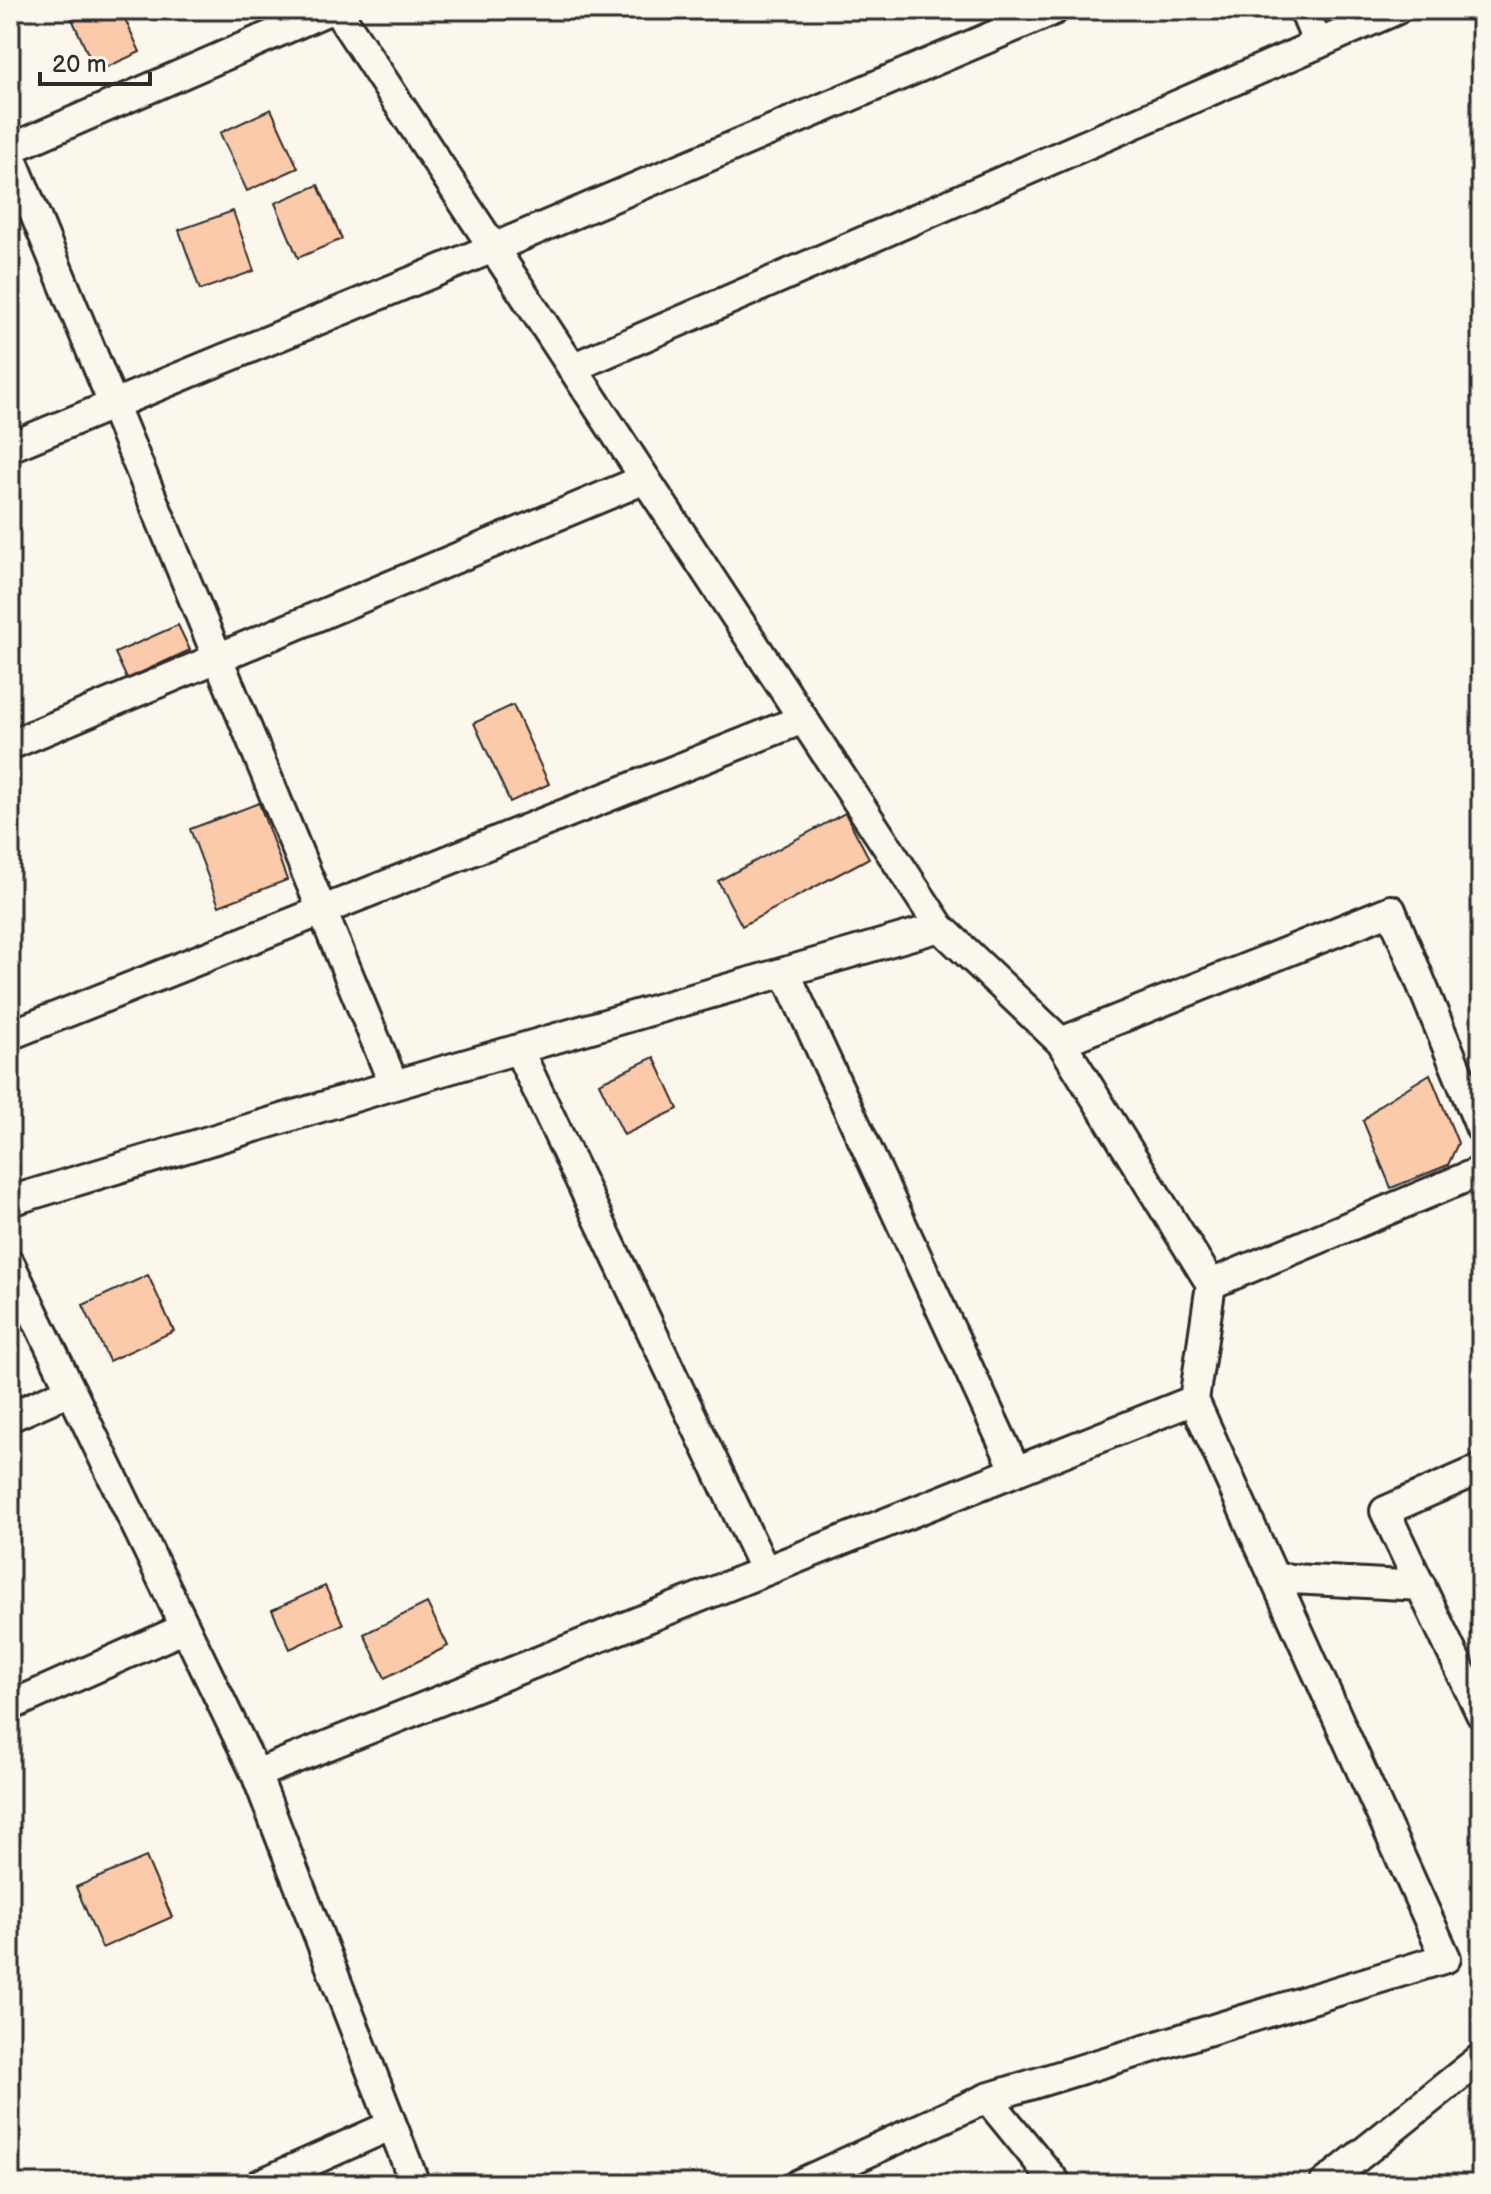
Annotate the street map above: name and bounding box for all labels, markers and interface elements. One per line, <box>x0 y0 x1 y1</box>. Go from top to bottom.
scale bar <box>40 36 150 86</box>
text: 20 m <box>52 50 107 79</box>

